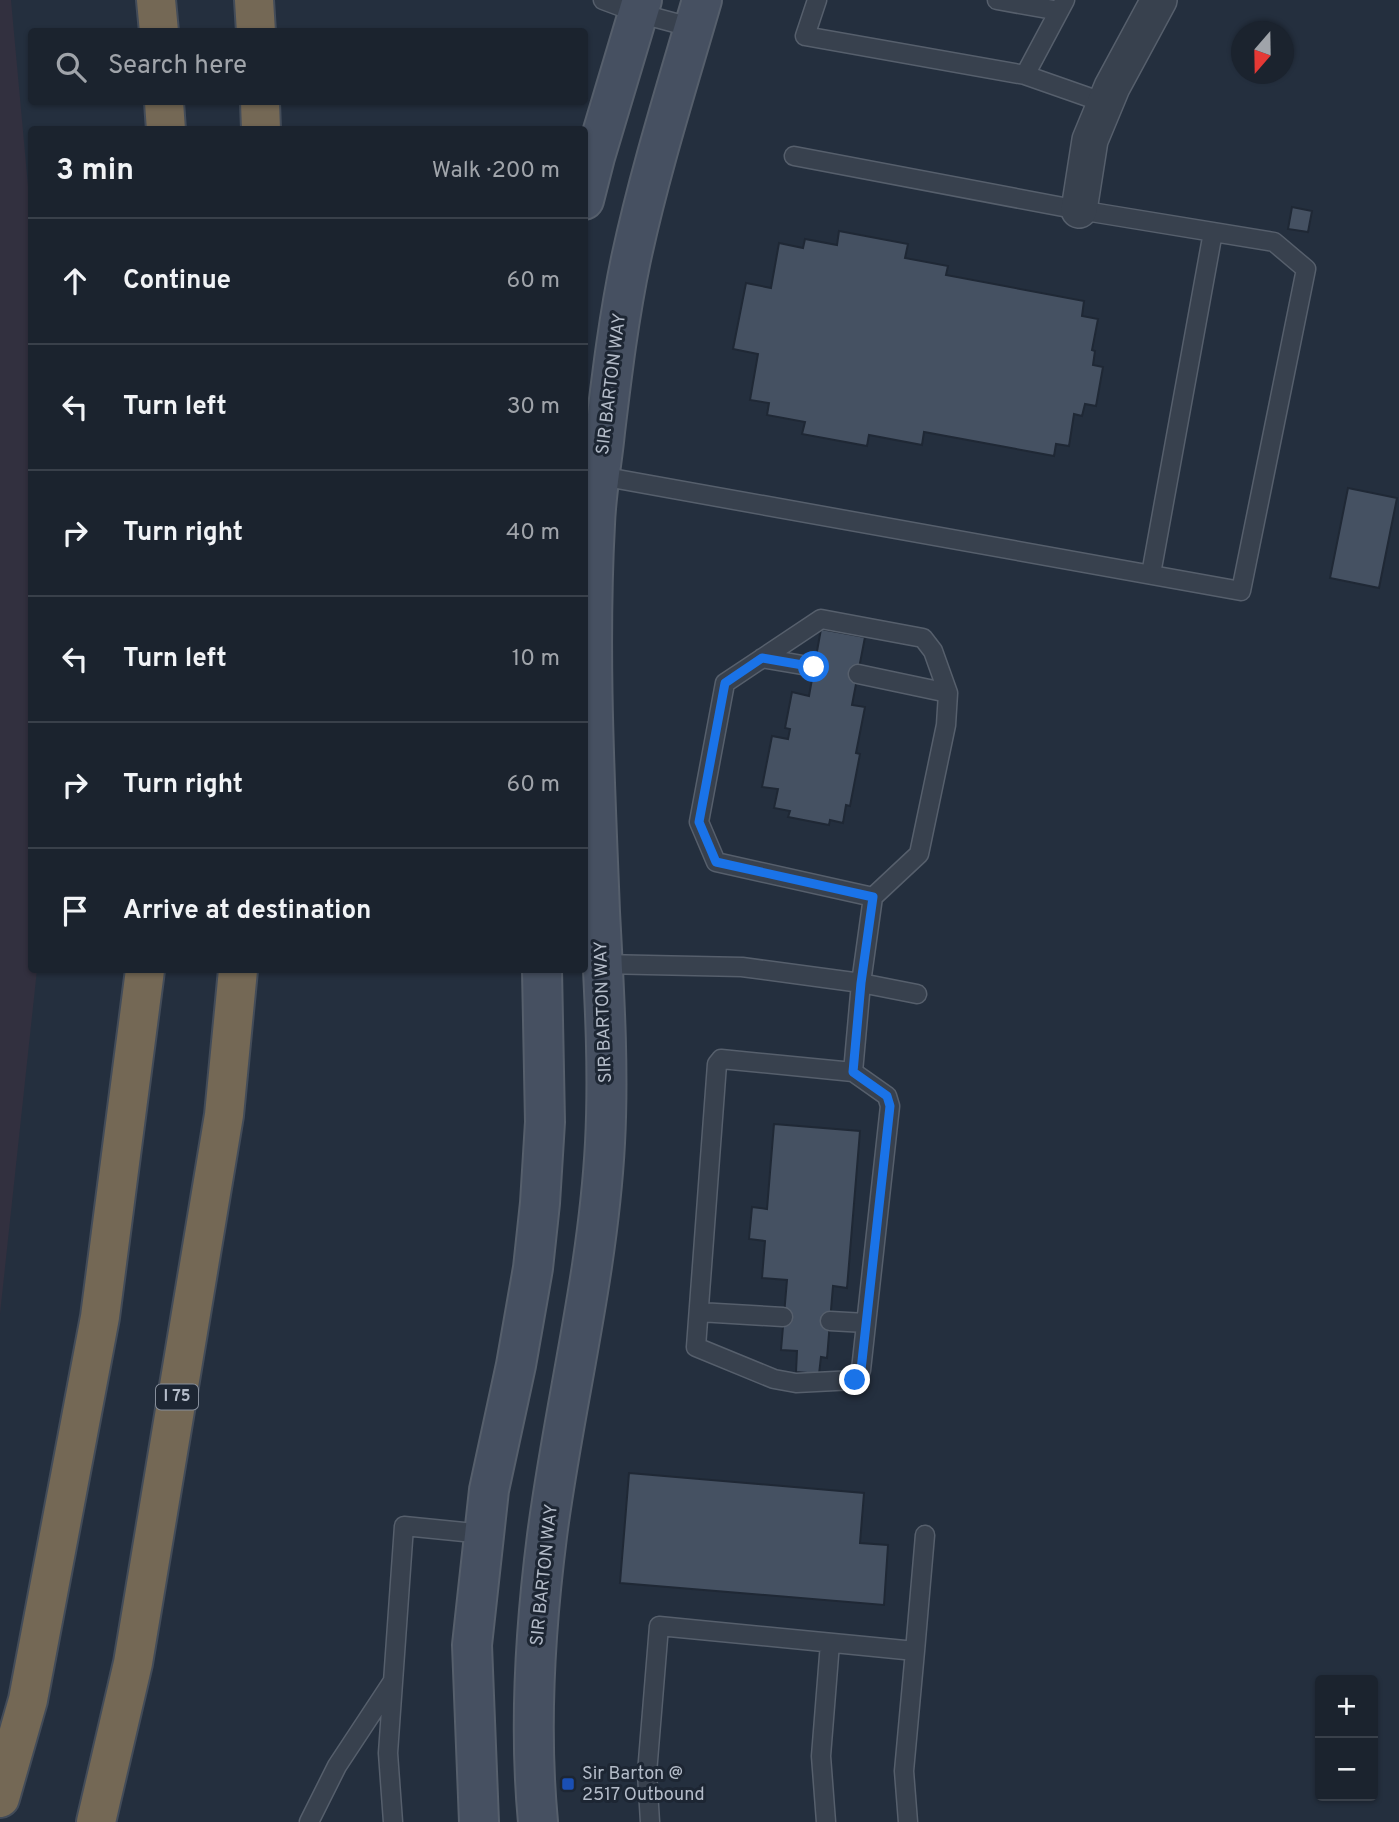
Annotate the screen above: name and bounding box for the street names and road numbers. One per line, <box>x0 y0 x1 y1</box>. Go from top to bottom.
street label: SIR BARTON WAY <box>592 312 632 456</box>
street label: SIR BARTON WAY <box>590 940 618 1084</box>
road number: I 75 <box>156 1385 198 1410</box>
street label: SIR BARTON WAY <box>526 1503 564 1647</box>

